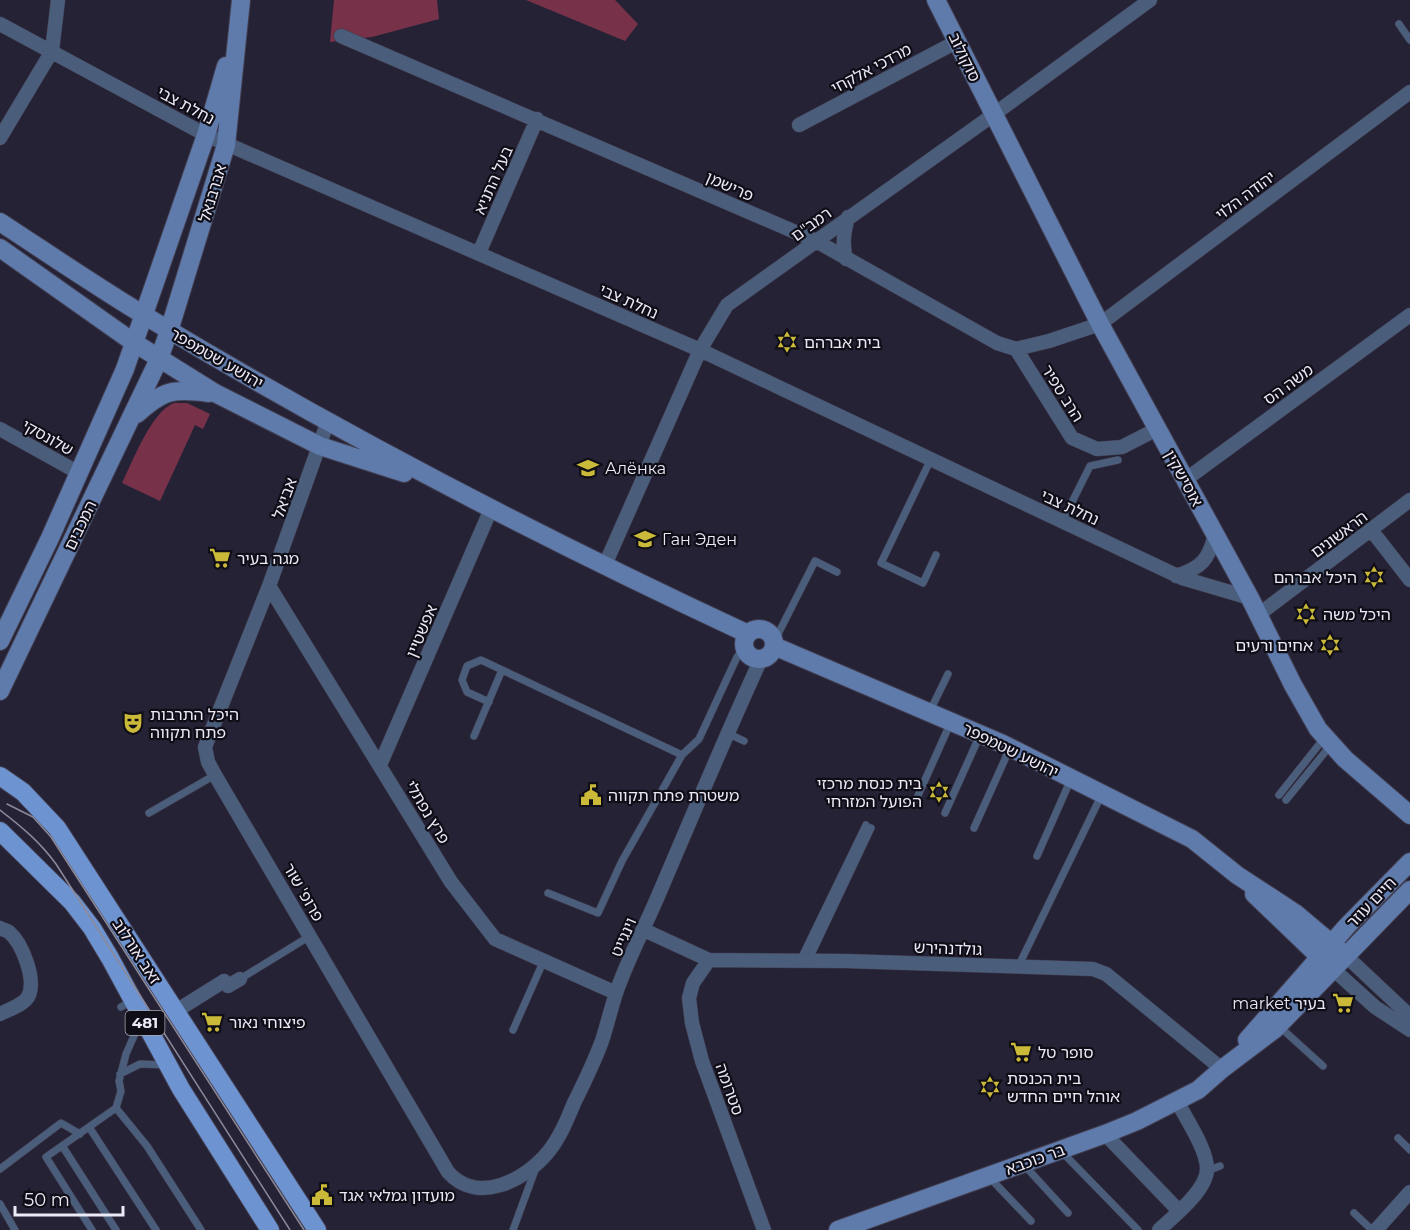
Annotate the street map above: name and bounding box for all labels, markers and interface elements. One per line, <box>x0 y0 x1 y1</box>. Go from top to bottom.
street label: סוקולוב <box>945 30 985 85</box>
street label: מרדכי אלקחי <box>828 39 914 97</box>
street label: נחלת צבי <box>154 82 218 128</box>
street label: בעל התניא <box>470 143 517 217</box>
street label: אברבנאל <box>195 162 230 225</box>
street label: יהודה הלוי <box>1212 167 1279 224</box>
street label: פרישמן <box>703 168 757 205</box>
street label: רמב"ם <box>788 204 835 245</box>
street label: נחלת צבי <box>596 280 661 323</box>
street label: יהושע שטמפפר <box>167 324 267 393</box>
synagogue icon: בית אברהם <box>775 330 799 354</box>
place label: בית אברהם <box>804 333 881 352</box>
street label: משה הס <box>1260 360 1317 409</box>
street label: הרב ספיר <box>1038 361 1087 425</box>
street label: שלונסקי <box>19 416 77 459</box>
street label: אוסישקין <box>1160 447 1207 510</box>
school or university icon: Алёнка <box>576 456 600 480</box>
place label: Алёнка <box>605 459 666 478</box>
street label: אביאל <box>268 475 301 521</box>
street label: נחלת צבי <box>1037 486 1102 529</box>
street label: המכבים <box>60 497 101 553</box>
street label: הראשונים <box>1307 507 1371 562</box>
school or university icon: Ган Эден <box>633 527 657 551</box>
place label: Ган Эден <box>662 530 737 549</box>
supermarket icon: מגה בעיר <box>208 546 232 570</box>
place label: מגה בעיר <box>237 549 299 568</box>
synagogue icon: היכל אברהם <box>1362 565 1386 589</box>
place label: היכל אברהם <box>1273 568 1357 587</box>
street label: אפשטיין <box>402 602 441 661</box>
synagogue icon: היכל משה <box>1294 602 1318 626</box>
place label: היכל משה <box>1323 605 1391 624</box>
synagogue icon: אחים ורעים <box>1318 633 1342 657</box>
place label: אחים ורעים <box>1235 636 1313 655</box>
place label: היכל התרבות פתח תקווה <box>150 705 239 742</box>
theatre icon: היכל התרבות פתח תקווה <box>121 711 145 735</box>
street label: יהושע שטמפפר <box>960 719 1062 782</box>
place label: בית כנסת מרכזי הפועל המזרחי <box>817 774 922 811</box>
street label: פרץ נפתלי <box>401 777 454 847</box>
synagogue icon: בית כנסת מרכזי הפועל המזרחי <box>927 780 951 804</box>
public building icon: משטרת פתח תקווה <box>579 783 603 807</box>
place label: משטרת פתח תקווה <box>608 786 739 805</box>
street label: פרופ' שור <box>279 860 328 925</box>
street label: חיים עוזר <box>1343 873 1400 931</box>
street label: זאב אורלוב <box>108 915 165 988</box>
street label: וינגייט <box>607 915 640 960</box>
street label: גולדנהירש <box>913 938 982 959</box>
supermarket icon: market בעיר <box>1331 991 1355 1015</box>
place label: market בעיר <box>1232 994 1326 1013</box>
supermarket icon: פיצוחי נאור <box>200 1010 224 1034</box>
road number: 481 <box>126 1011 164 1035</box>
place label: פיצוחי נאור <box>229 1013 306 1032</box>
supermarket icon: סופר טל <box>1009 1040 1033 1064</box>
place label: סופר טל <box>1038 1043 1093 1062</box>
street label: סטרומה <box>711 1061 748 1118</box>
place label: בית הכנסת אוהל חיים החדש <box>1007 1069 1120 1106</box>
synagogue icon: בית הכנסת אוהל חיים החדש <box>978 1075 1002 1099</box>
street label: בר כוכבא <box>1003 1140 1067 1179</box>
scale bar <box>15 1179 123 1217</box>
public building icon: מועדון גמלאי אגד <box>310 1183 334 1207</box>
place label: מועדון גמלאי אגד <box>339 1186 455 1205</box>
text: 50 m <box>24 1189 70 1211</box>

